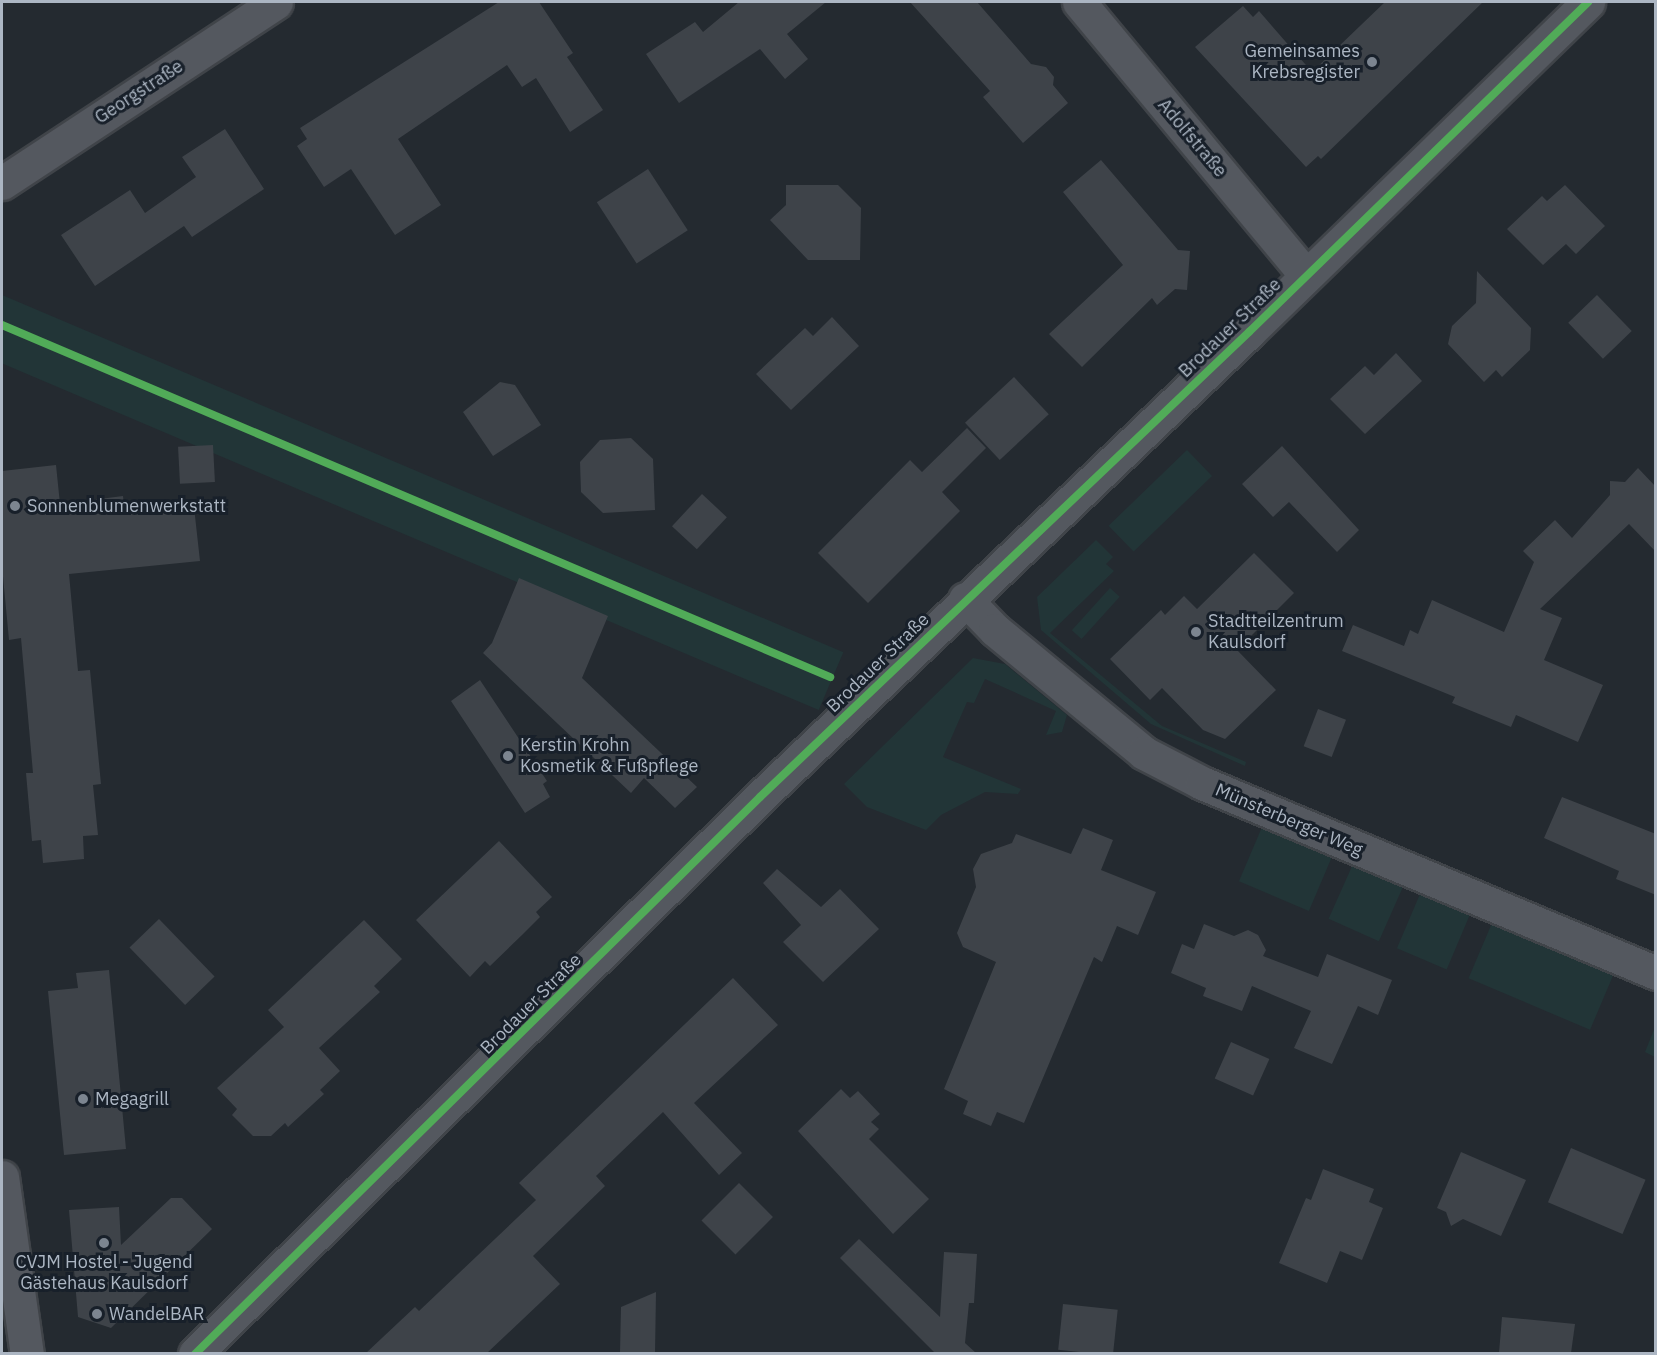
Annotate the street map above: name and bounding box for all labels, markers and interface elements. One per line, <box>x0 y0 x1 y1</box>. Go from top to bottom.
place label: Gemeinsames Krebsregister <box>1245 41 1360 84</box>
marker: Gemeinsames Krebsregister <box>1365 55 1379 69</box>
street label: Georgstraße <box>91 56 187 128</box>
street label: Adolfstraße <box>1153 95 1231 181</box>
street label: Brodauer Straße <box>1174 274 1286 382</box>
place label: Sonnenblumenwerkstatt <box>27 495 226 517</box>
marker: Sonnenblumenwerkstatt <box>8 499 22 513</box>
street label: Brodauer Straße <box>822 609 934 717</box>
place label: Stadtteilzentrum Kaulsdorf <box>1208 611 1344 654</box>
marker: Stadtteilzentrum Kaulsdorf <box>1189 625 1203 639</box>
place label: Kerstin Krohn Kosmetik & Fußpflege <box>520 735 698 777</box>
marker: Kerstin Krohn Kosmetik & Fußpflege <box>501 749 515 763</box>
street label: Münsterberger Weg <box>1212 779 1366 861</box>
street label: Brodauer Straße <box>476 949 586 1059</box>
place label: Megagrill <box>95 1088 169 1110</box>
marker: Megagrill <box>76 1092 90 1106</box>
marker: CVJM Hostel - Jugend Gästehaus Kaulsdorf <box>97 1236 111 1250</box>
place label: CVJM Hostel - Jugend Gästehaus Kaulsdorf <box>15 1252 193 1294</box>
place label: WandelBAR <box>109 1303 205 1325</box>
marker: WandelBAR <box>90 1307 104 1321</box>

